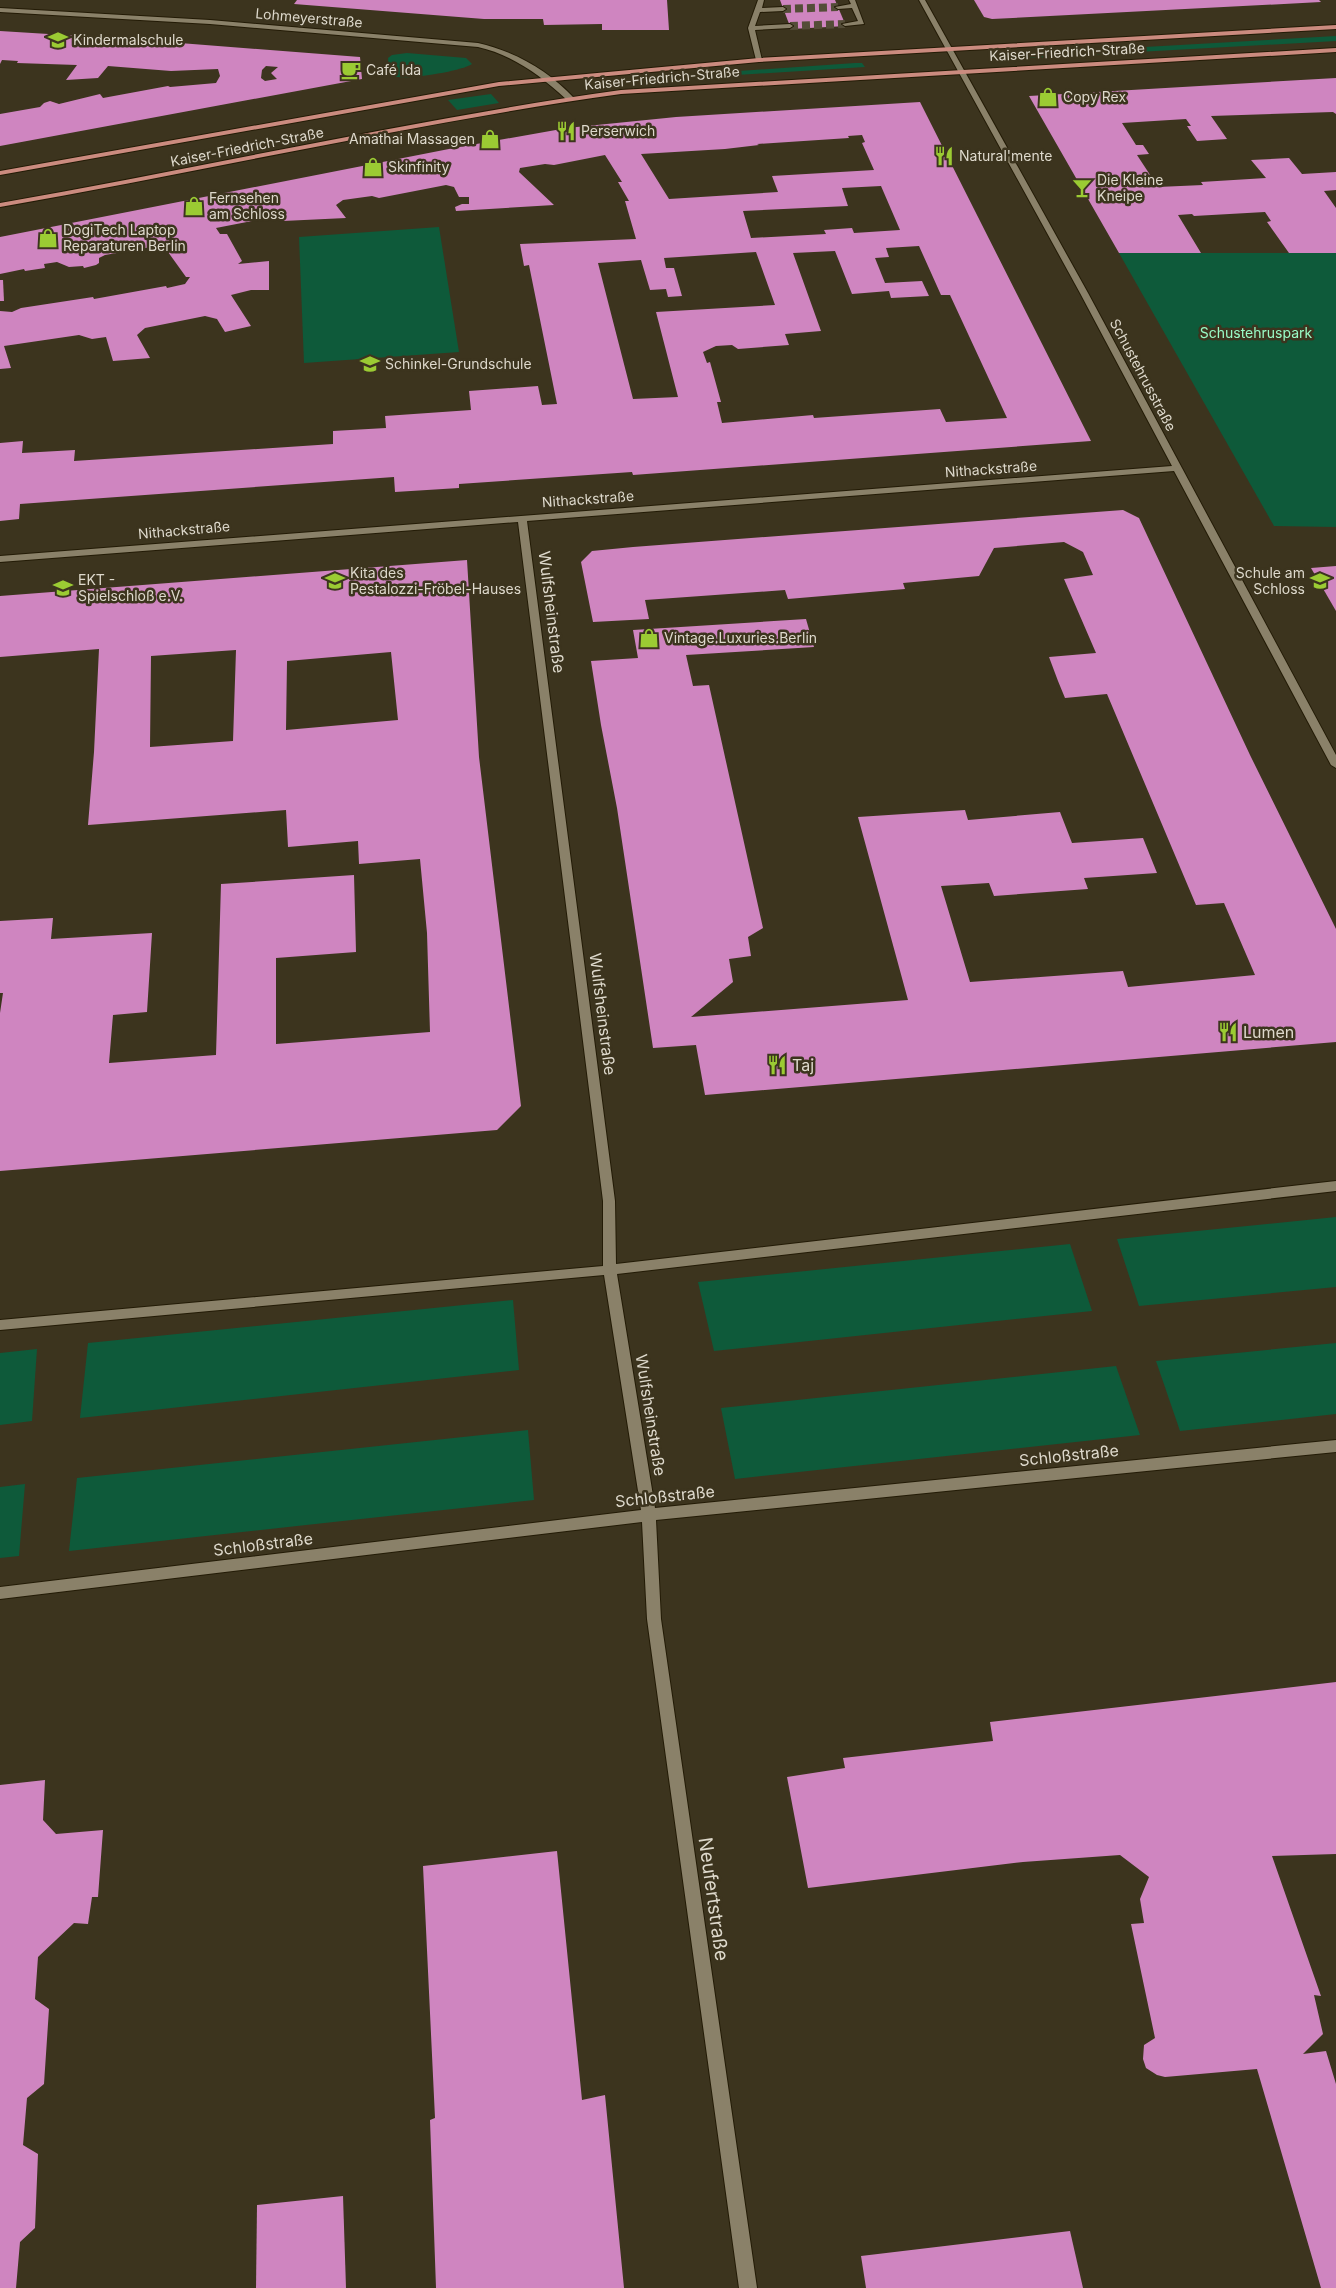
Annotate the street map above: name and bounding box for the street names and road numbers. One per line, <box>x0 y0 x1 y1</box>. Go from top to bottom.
street label: Lohmeyerstraße <box>255 4 363 31</box>
street label: Kaiser-Friedrich-Straße <box>989 39 1145 64</box>
street label: Kaiser-Friedrich-Straße <box>584 62 740 93</box>
street label: Kaiser-Friedrich-Straße <box>169 123 325 170</box>
street label: Schustehrusstraße <box>1107 316 1180 434</box>
street label: Nithackstraße <box>944 457 1038 480</box>
street label: Nithackstraße <box>541 487 635 510</box>
street label: Nithackstraße <box>137 517 231 542</box>
street label: Wulfsheinstraße <box>535 550 569 674</box>
street label: Wulfsheinstraße <box>586 952 620 1076</box>
street label: Wulfsheinstraße <box>631 1353 671 1477</box>
street label: Schloßstraße <box>1018 1440 1120 1470</box>
street label: Schloßstraße <box>614 1481 716 1511</box>
street label: Schloßstraße <box>212 1528 314 1560</box>
street label: Neufertstraße <box>693 1836 734 1962</box>

